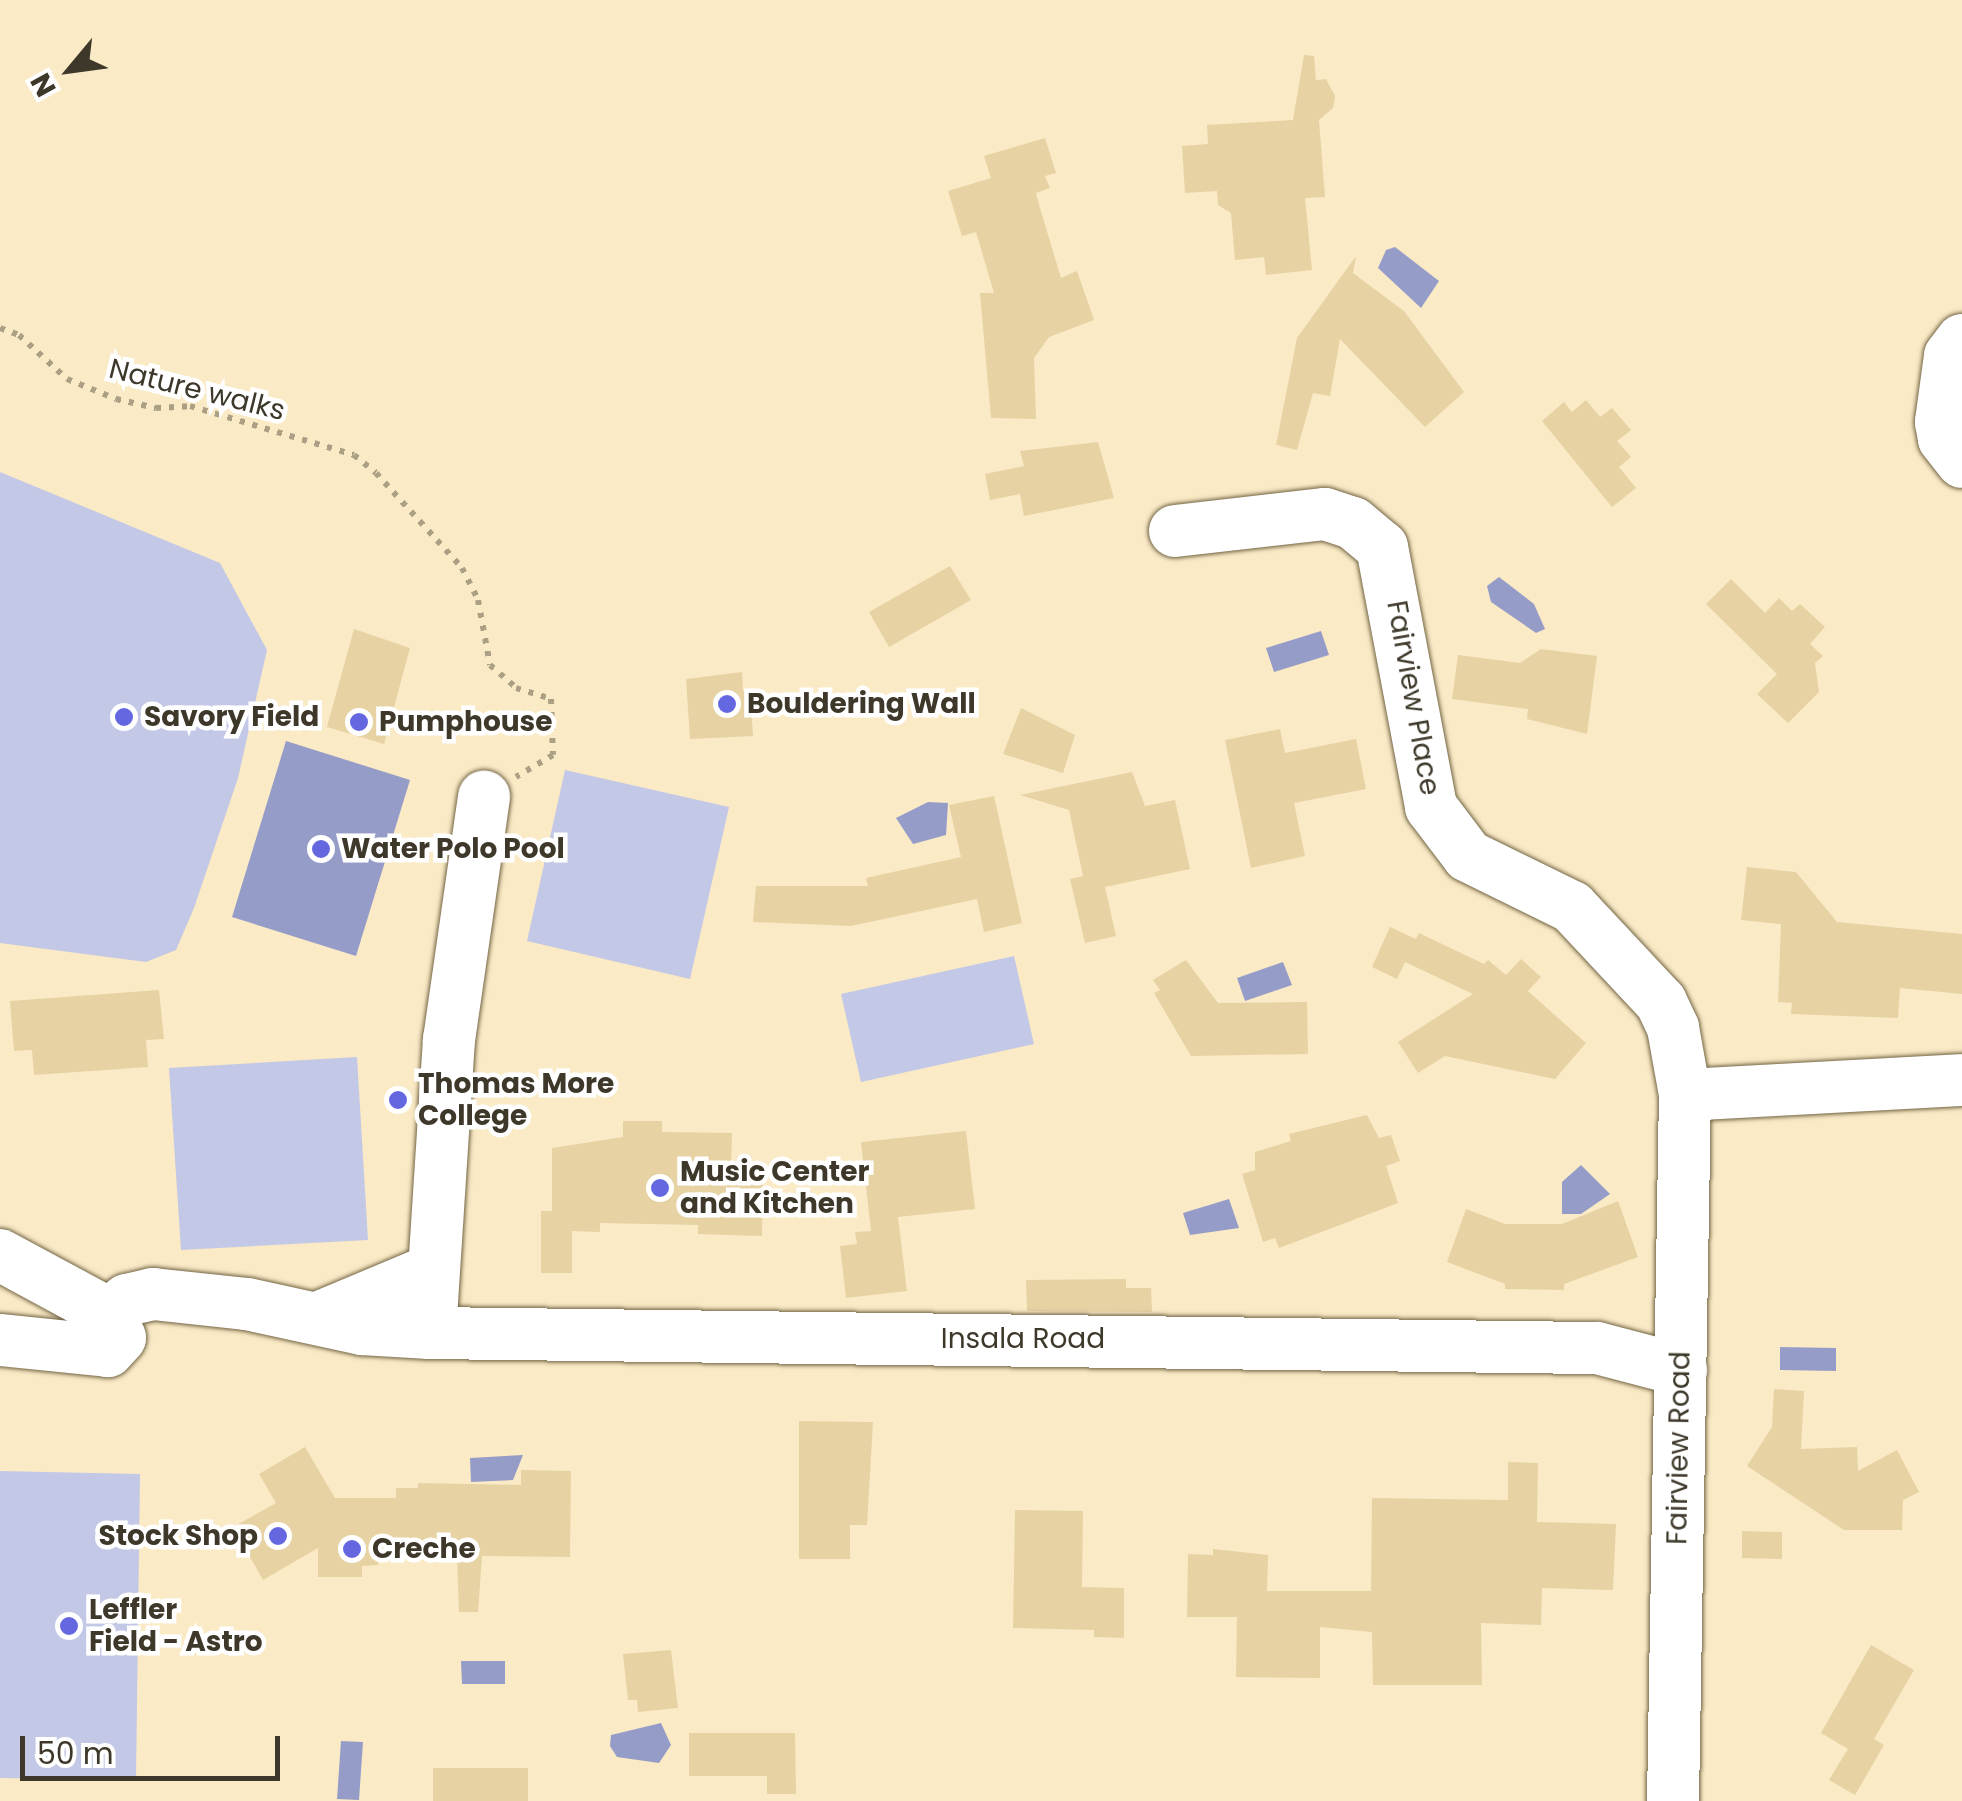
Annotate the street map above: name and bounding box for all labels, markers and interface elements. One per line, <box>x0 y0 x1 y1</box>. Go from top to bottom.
north arrow <box>20 20 120 120</box>
text: N <box>21 66 65 103</box>
street label: Nature walks <box>106 352 288 428</box>
street label: Fairview Place <box>1379 598 1447 798</box>
place label: Bouldering Wall <box>747 687 976 721</box>
marker: Bouldering Wall <box>716 693 738 715</box>
place label: Savory Field <box>144 700 319 734</box>
place label: Pumphouse <box>379 705 552 739</box>
marker: Savory Field <box>113 706 135 728</box>
marker: Pumphouse <box>348 711 370 733</box>
place label: Water Polo Pool <box>341 832 565 866</box>
marker: Water Polo Pool <box>310 838 332 860</box>
place label: Thomas More College <box>418 1067 614 1133</box>
marker: Thomas More College <box>387 1089 409 1111</box>
place label: Music Center and Kitchen <box>680 1155 869 1221</box>
marker: Music Center and Kitchen <box>649 1177 671 1199</box>
street label: Insala Road <box>941 1322 1105 1356</box>
street label: Fairview Road <box>1661 1351 1697 1545</box>
place label: Stock Shop <box>98 1519 258 1553</box>
marker: Stock Shop <box>267 1525 289 1547</box>
place label: Creche <box>372 1532 476 1566</box>
marker: Creche <box>341 1538 363 1560</box>
place label: Leffler Field - Astro <box>89 1593 263 1659</box>
marker: Leffler Field - Astro <box>58 1615 80 1637</box>
scale bar <box>25 1716 285 1778</box>
text: 50 m <box>37 1732 114 1775</box>

